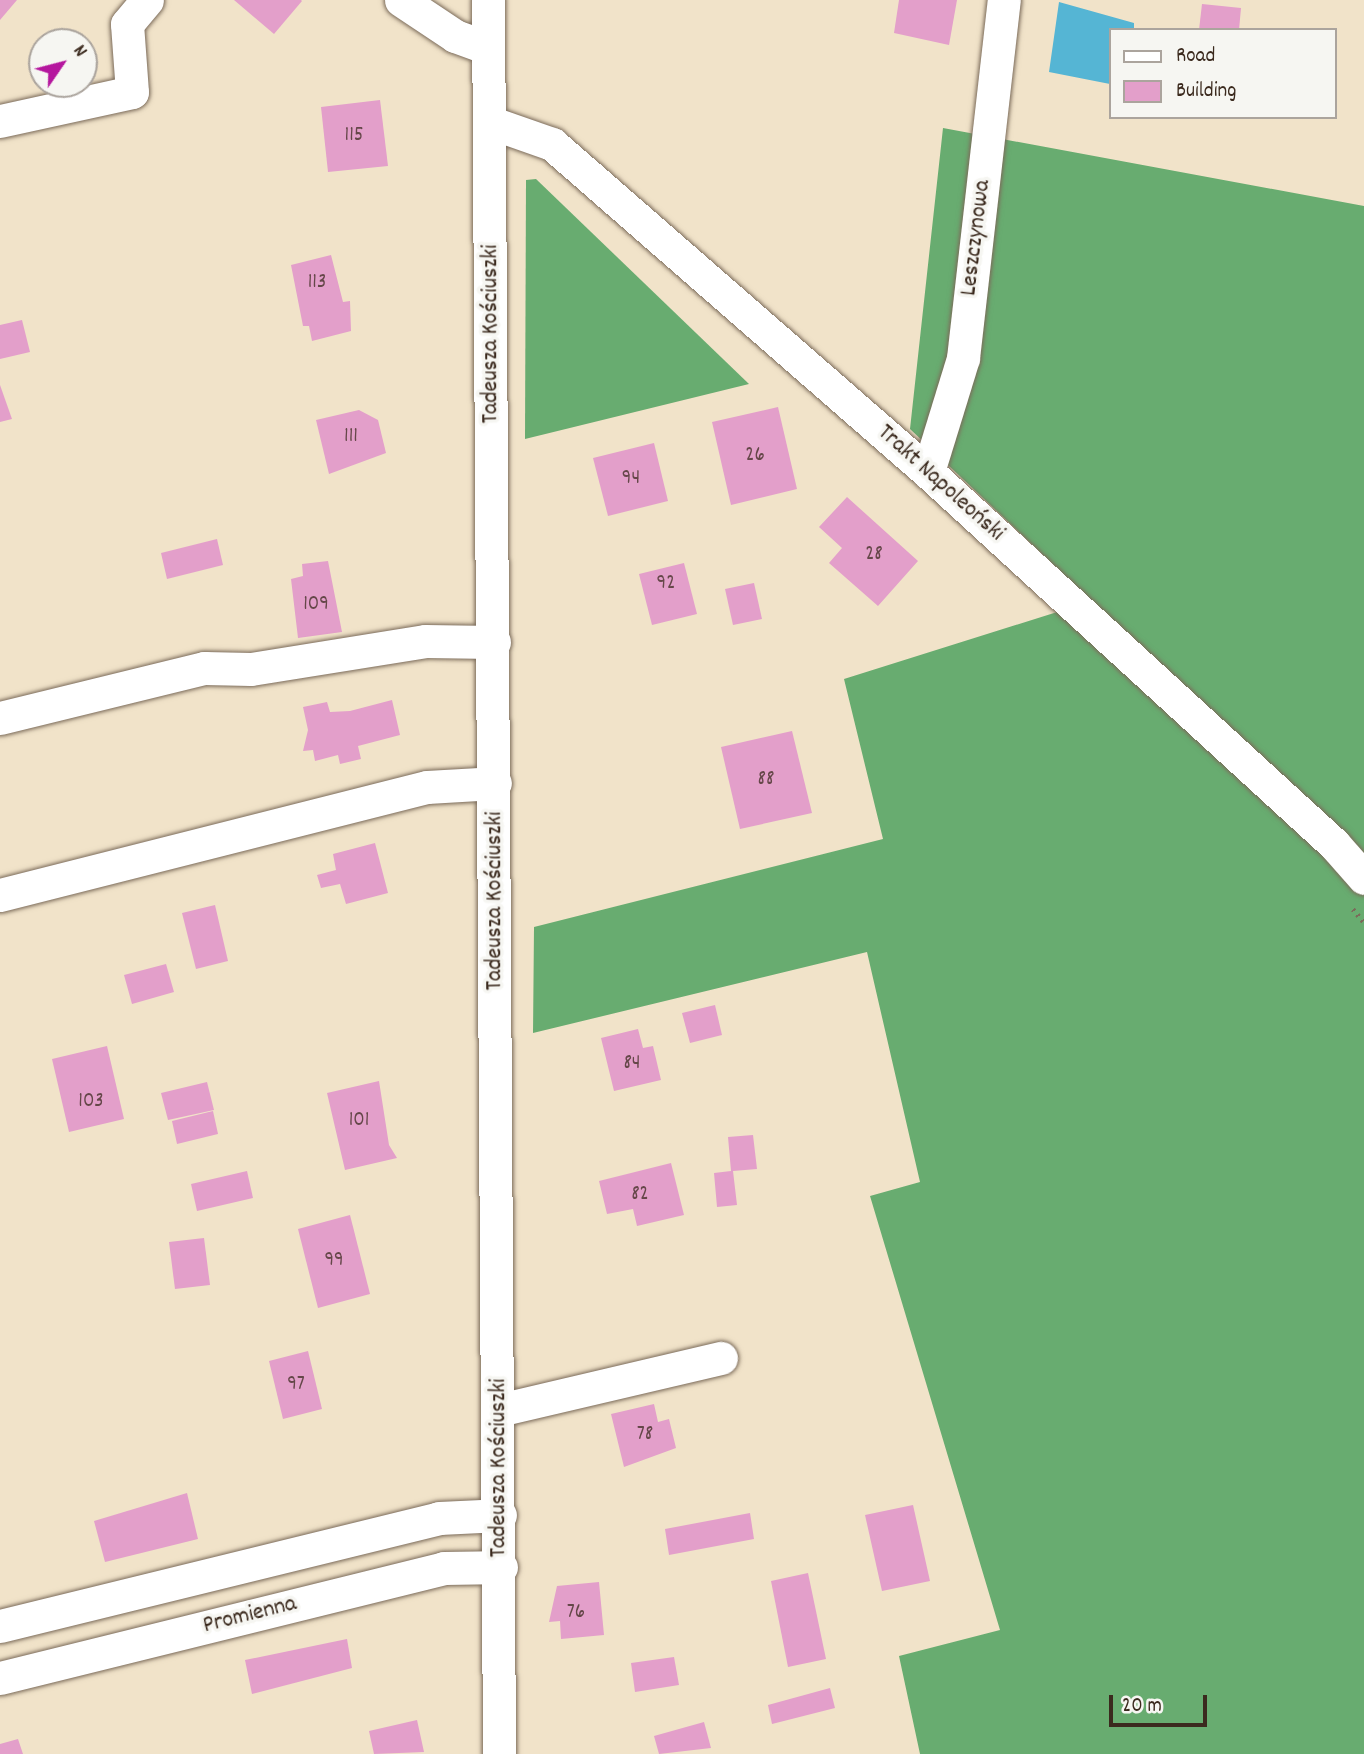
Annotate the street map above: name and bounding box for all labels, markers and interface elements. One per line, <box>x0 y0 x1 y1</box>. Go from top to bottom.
north arrow <box>28 28 98 98</box>
legend <box>1108 28 1336 119</box>
text: N <box>65 40 93 63</box>
text: Road <box>1176 42 1215 72</box>
text: Building <box>1176 77 1236 107</box>
house number: 115 <box>345 123 363 149</box>
street label: Leszczynowa <box>956 178 998 298</box>
street label: Tadeusza Kościuszki <box>478 245 506 423</box>
house number: 113 <box>308 270 326 296</box>
street label: Trakt Napoleoński <box>870 419 1010 549</box>
house number: 111 <box>344 424 358 450</box>
house number: 26 <box>745 443 765 469</box>
house number: 94 <box>622 466 640 492</box>
house number: 28 <box>865 542 883 568</box>
house number: 92 <box>657 571 675 597</box>
house number: 109 <box>303 592 329 618</box>
house number: 88 <box>758 767 774 793</box>
street label: Tadeusza Kościuszki <box>482 812 510 990</box>
house number: 84 <box>623 1051 641 1077</box>
house number: 103 <box>78 1089 104 1115</box>
house number: 101 <box>349 1108 369 1134</box>
house number: 82 <box>631 1182 649 1208</box>
house number: 99 <box>324 1248 344 1274</box>
house number: 97 <box>287 1372 305 1398</box>
street label: Tadeusza Kościuszki <box>486 1379 514 1557</box>
house number: 78 <box>637 1422 653 1448</box>
street label: Promienna <box>200 1590 300 1642</box>
house number: 76 <box>567 1600 585 1626</box>
scale bar <box>1112 1680 1210 1724</box>
text: 20 m <box>1122 1692 1162 1722</box>

